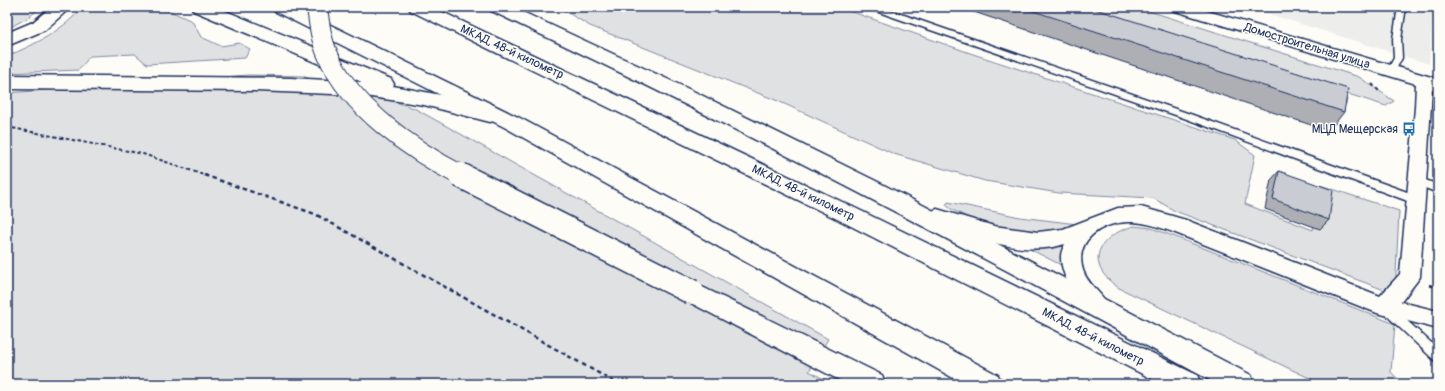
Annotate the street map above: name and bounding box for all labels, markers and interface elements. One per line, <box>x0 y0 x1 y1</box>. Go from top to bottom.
street label: Домостроительная улица <box>1241 19 1372 72</box>
street label: МКАД, 48-й километр <box>458 21 566 83</box>
bus stop icon: МЦД Мещерская <box>1401 121 1417 137</box>
place label: МЦД Мещерская <box>1312 122 1398 137</box>
street label: МКАД, 48-й километр <box>749 162 857 225</box>
street label: МКАД, 48-й километр <box>1039 305 1147 369</box>

